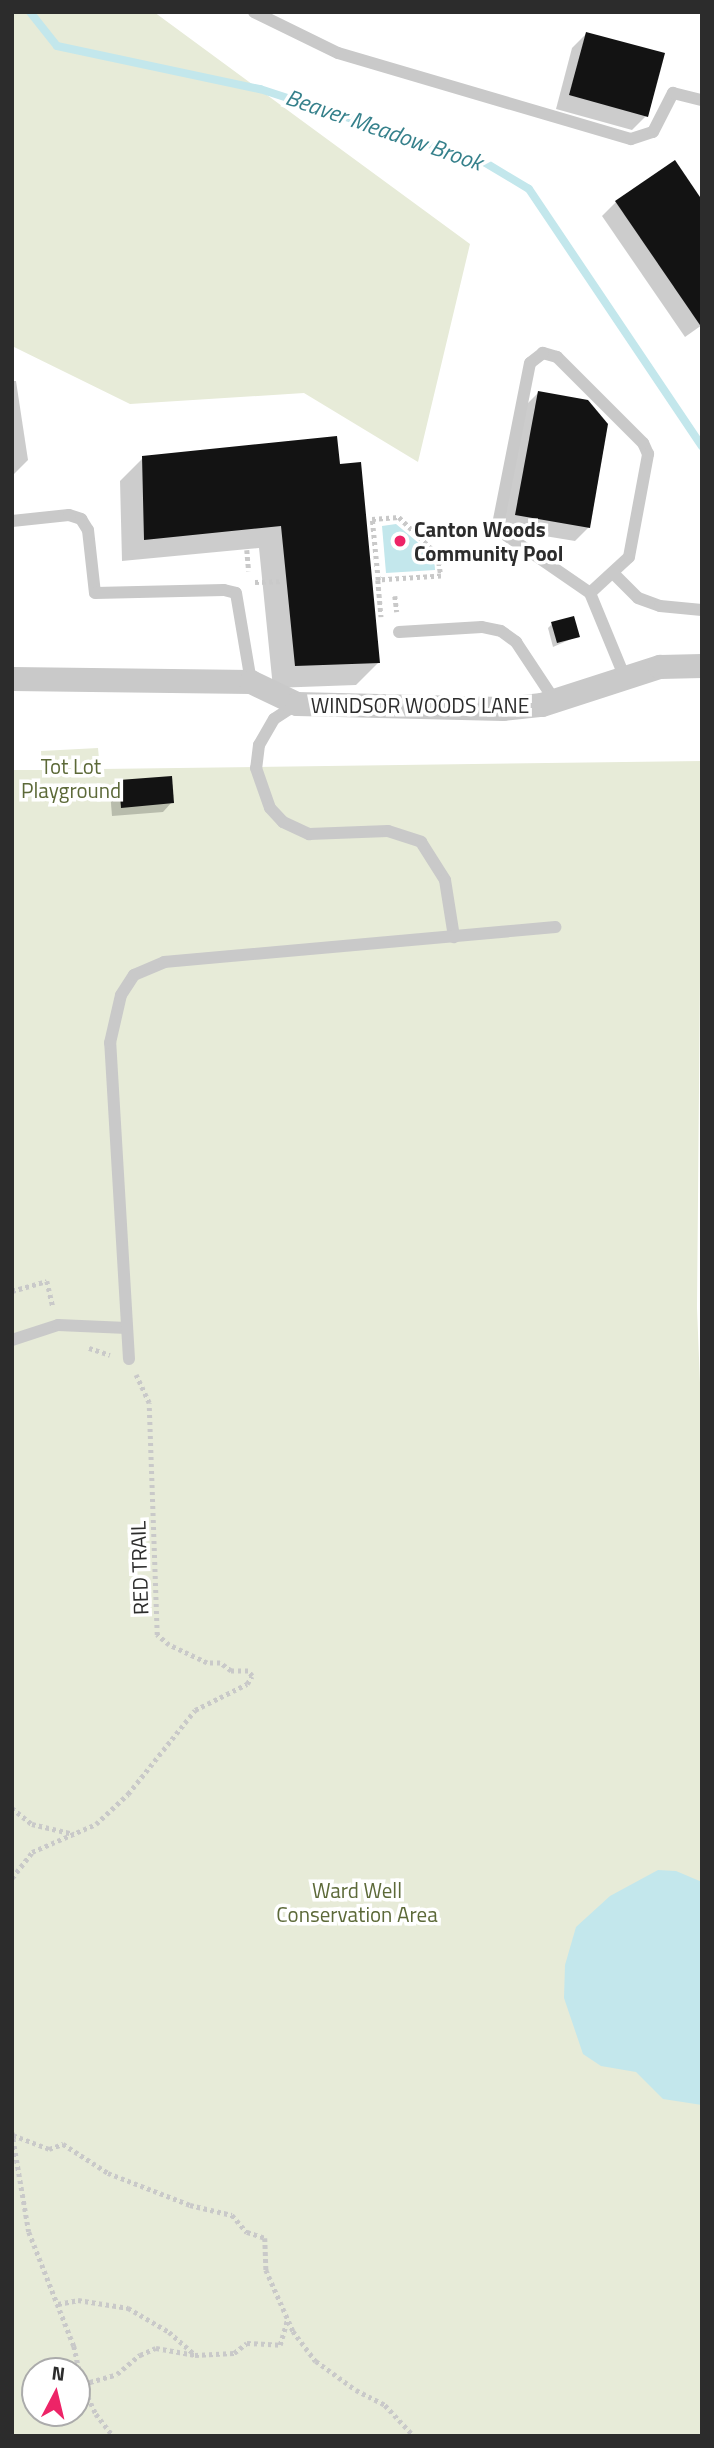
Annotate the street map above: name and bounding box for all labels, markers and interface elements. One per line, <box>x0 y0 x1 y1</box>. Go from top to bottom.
water label: Beaver Meadow Brook <box>282 83 486 177</box>
place label: Canton Woods Community Pool <box>414 516 563 566</box>
marker: Canton Woods Community Pool <box>392 533 408 549</box>
street label: WINDSOR WOODS LANE <box>311 692 529 718</box>
park label: Tot Lot Playground <box>21 753 121 803</box>
street label: RED TRAIL <box>125 1520 153 1616</box>
park label: Ward Well Conservation Area <box>276 1877 438 1927</box>
north arrow <box>21 2357 91 2427</box>
text: N <box>50 2357 67 2388</box>

